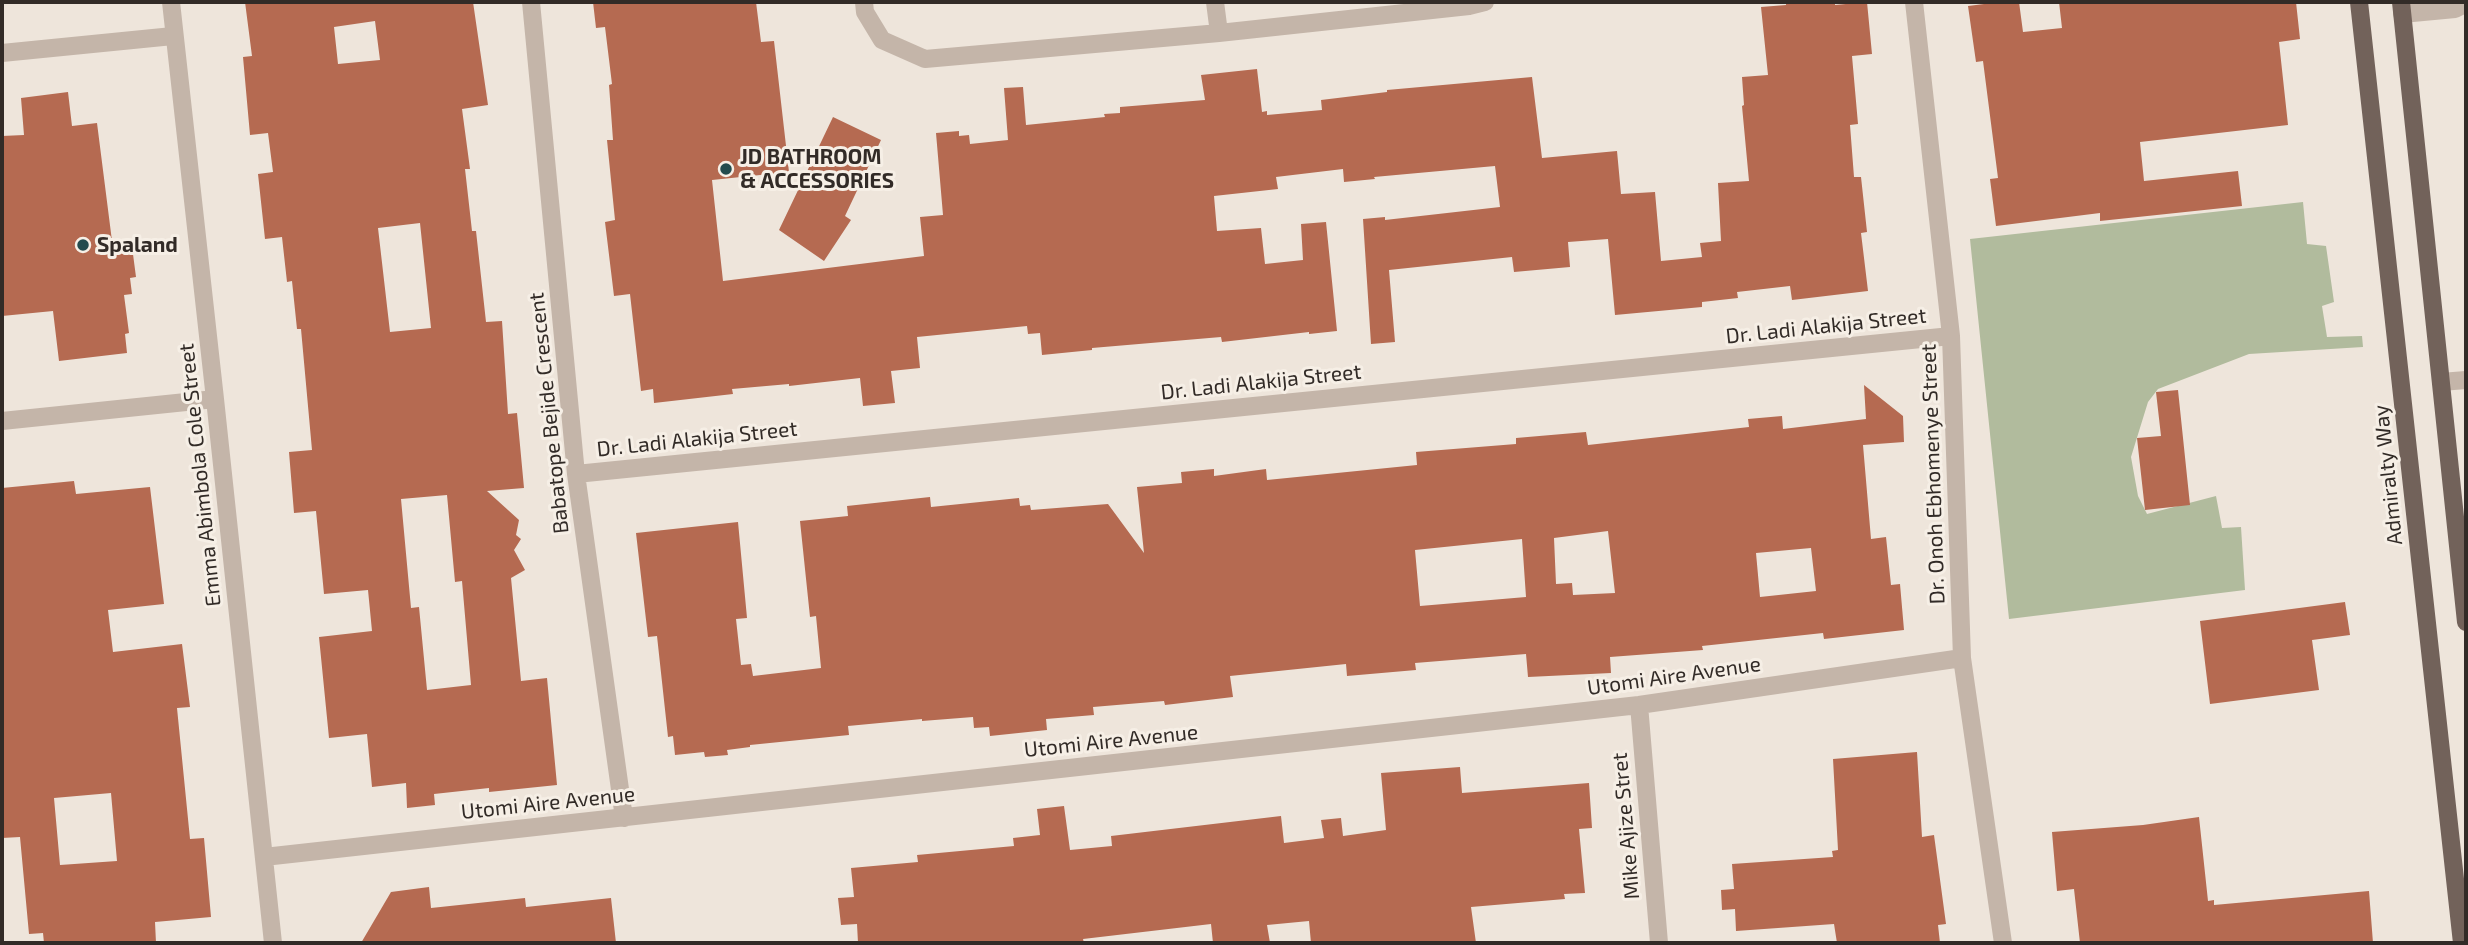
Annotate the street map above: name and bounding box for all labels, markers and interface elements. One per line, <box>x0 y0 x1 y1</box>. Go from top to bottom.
place label: JD BATHROOM & ACCESSORIES <box>740 144 894 194</box>
marker: JD BATHROOM & ACCESSORIES <box>718 161 734 177</box>
place label: Spaland <box>97 232 178 258</box>
marker: Spaland <box>75 237 91 253</box>
street label: Babatope Bejide Crescent <box>524 291 574 535</box>
street label: Dr. Ladi Alakija Street <box>1724 303 1928 349</box>
street label: Emma Abimbola Cole Street <box>174 342 226 608</box>
street label: Dr. Onoh Ebhomenye Street <box>1916 343 1950 605</box>
street label: Dr. Ladi Alakija Street <box>1159 359 1363 405</box>
street label: Admiralty Way <box>2368 404 2408 546</box>
street label: Dr. Ladi Alakija Street <box>595 416 799 462</box>
street label: Utomi Aire Avenue <box>1586 651 1762 701</box>
street label: Utomi Aire Avenue <box>1023 719 1199 763</box>
street label: Mike Ajize Stret <box>1607 752 1645 900</box>
street label: Utomi Aire Avenue <box>460 781 636 825</box>

